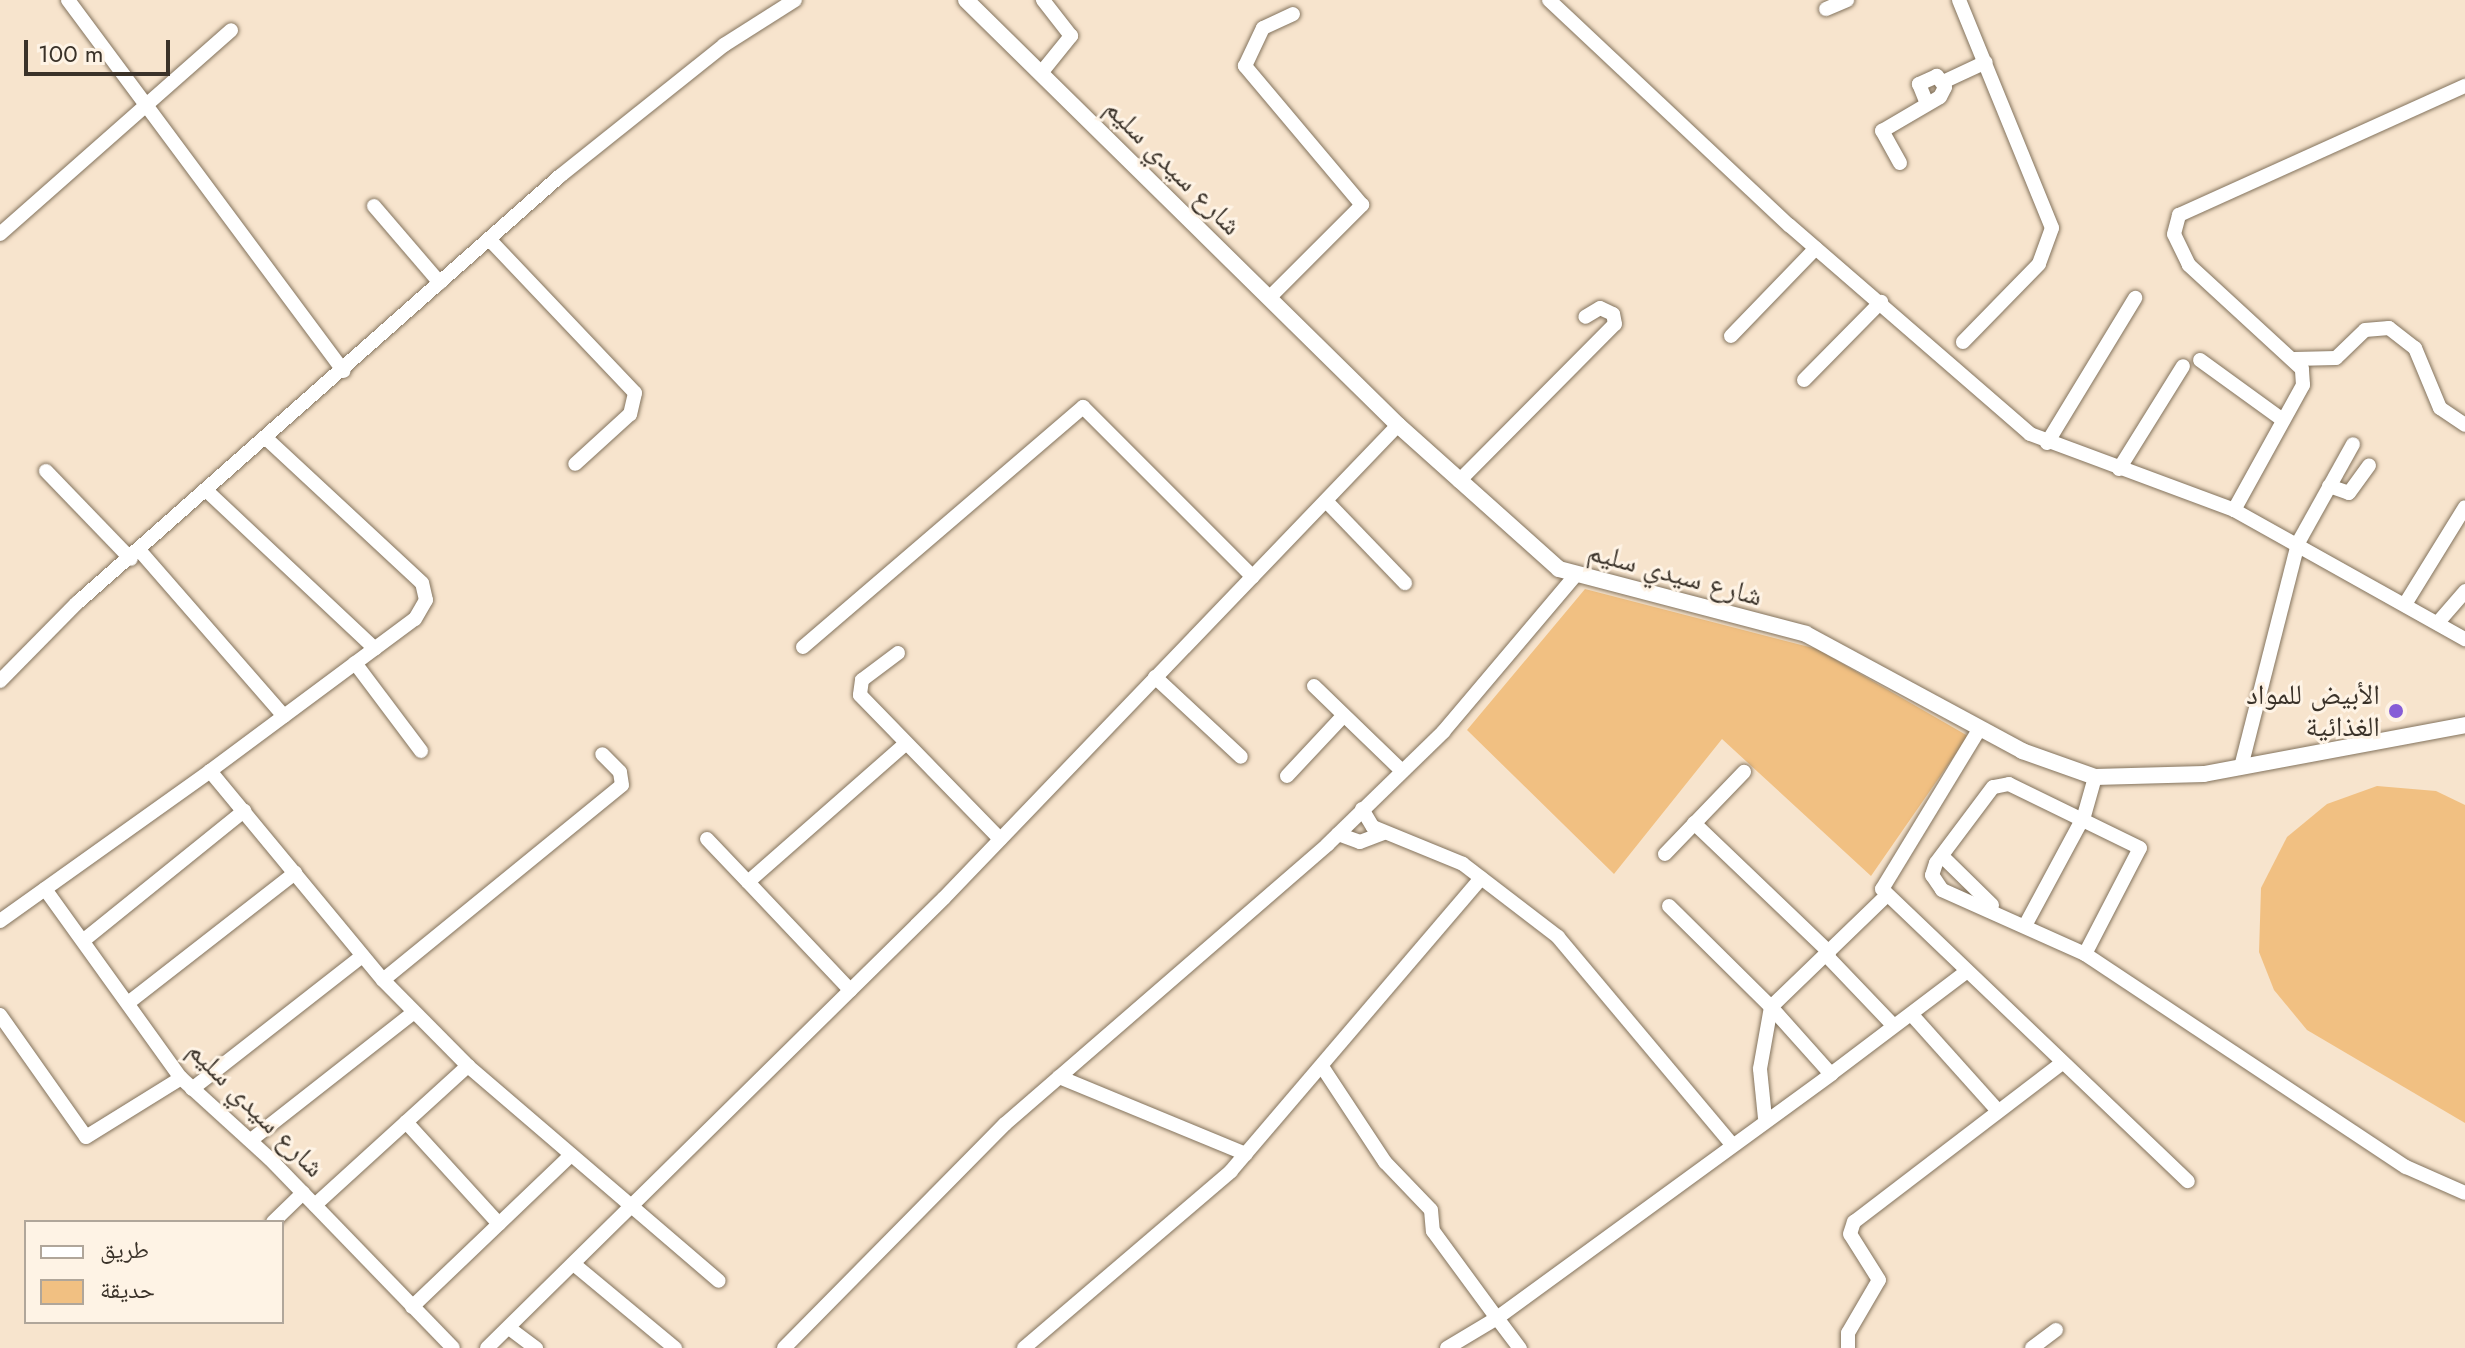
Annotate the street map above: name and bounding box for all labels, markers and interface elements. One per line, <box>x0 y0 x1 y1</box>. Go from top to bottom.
scale bar <box>28 24 174 74</box>
text: 100 m <box>38 36 104 71</box>
street label: شارع سيدي سليم <box>1098 92 1248 242</box>
street label: شارع سيدي سليم <box>1584 535 1766 613</box>
place label: الأبيض للمواد الغذائية <box>2246 678 2380 744</box>
marker: الأبيض للمواد الغذائية <box>2387 702 2405 720</box>
street label: شارع سيدي سليم <box>181 1034 331 1184</box>
legend <box>24 1220 284 1324</box>
text: طريق <box>100 1232 149 1267</box>
text: حديقة <box>100 1272 155 1307</box>

